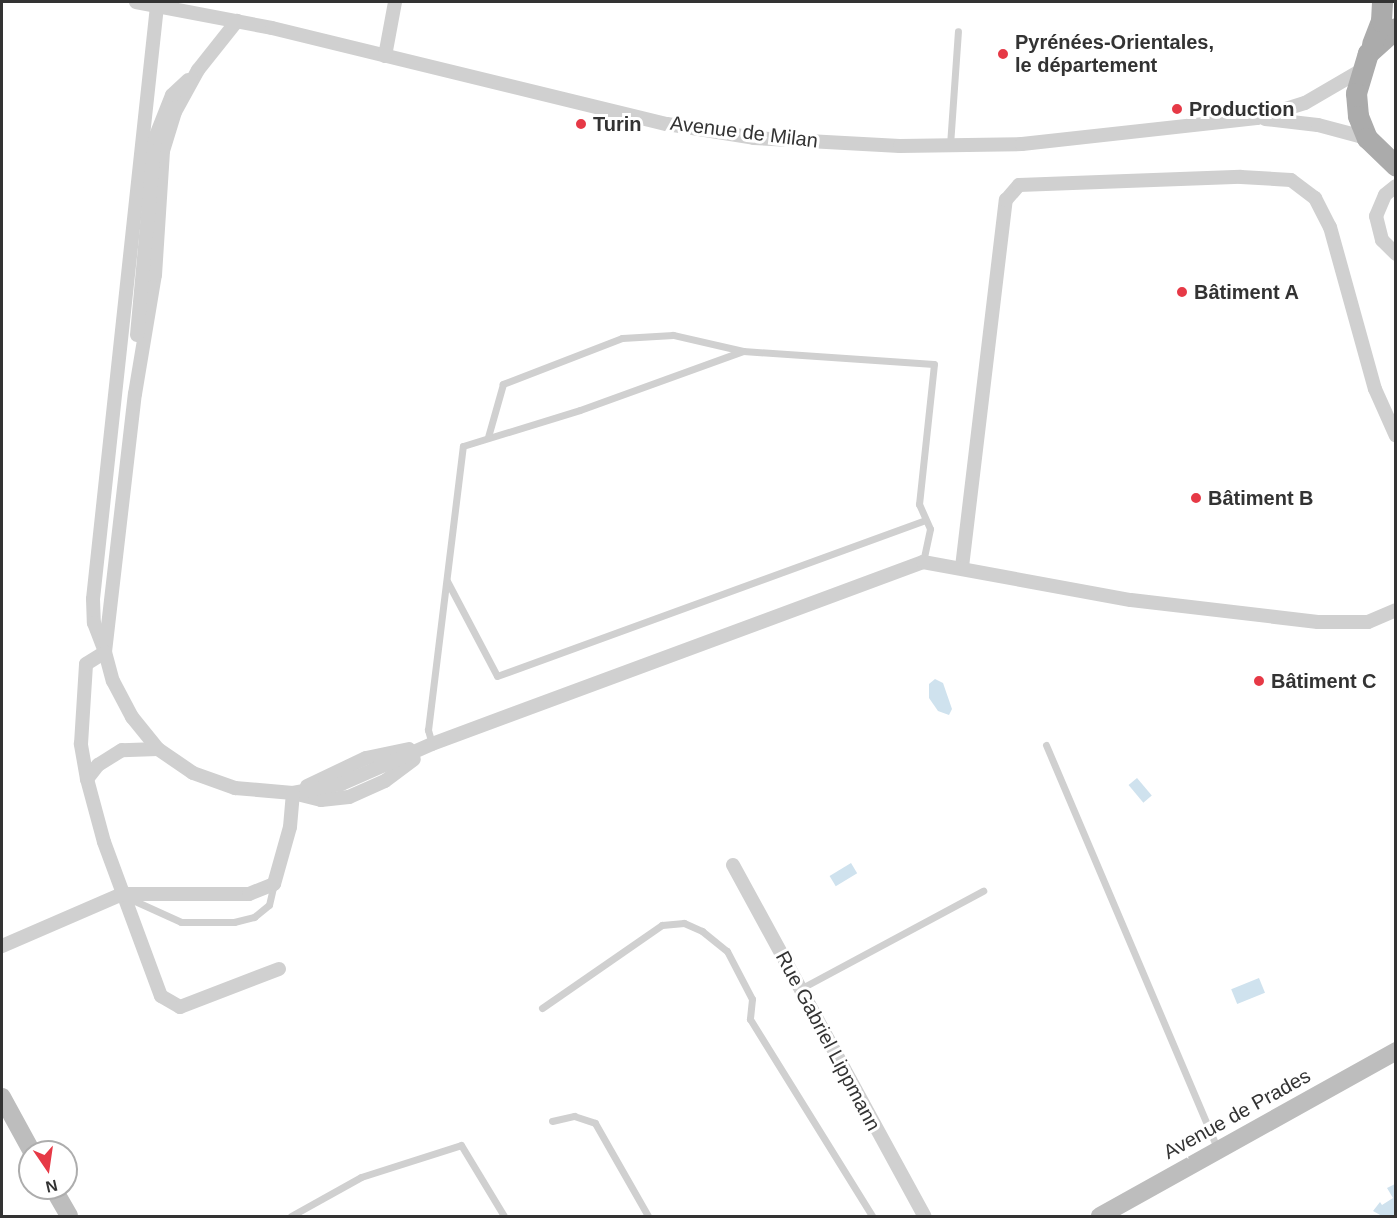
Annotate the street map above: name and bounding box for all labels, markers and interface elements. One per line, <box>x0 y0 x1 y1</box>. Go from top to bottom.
place label: Pyrénées-Orientales, le département <box>1015 30 1214 77</box>
marker: Pyrénées-Orientales, le département <box>996 47 1010 61</box>
place label: Production <box>1189 97 1295 121</box>
marker: Production <box>1170 102 1184 116</box>
street label: Avenue de Milan <box>669 111 819 153</box>
place label: Turin <box>593 112 642 136</box>
marker: Turin <box>574 117 588 131</box>
place label: Bâtiment A <box>1194 280 1300 304</box>
marker: Bâtiment A <box>1175 285 1189 299</box>
place label: Bâtiment B <box>1208 486 1314 510</box>
marker: Bâtiment B <box>1189 491 1203 505</box>
place label: Bâtiment C <box>1271 669 1377 693</box>
marker: Bâtiment C <box>1252 674 1266 688</box>
street label: Rue Gabriel Lippmann <box>770 947 886 1135</box>
street label: Avenue de Prades <box>1159 1064 1315 1164</box>
north arrow <box>18 1140 78 1200</box>
text: N <box>44 1176 59 1196</box>

